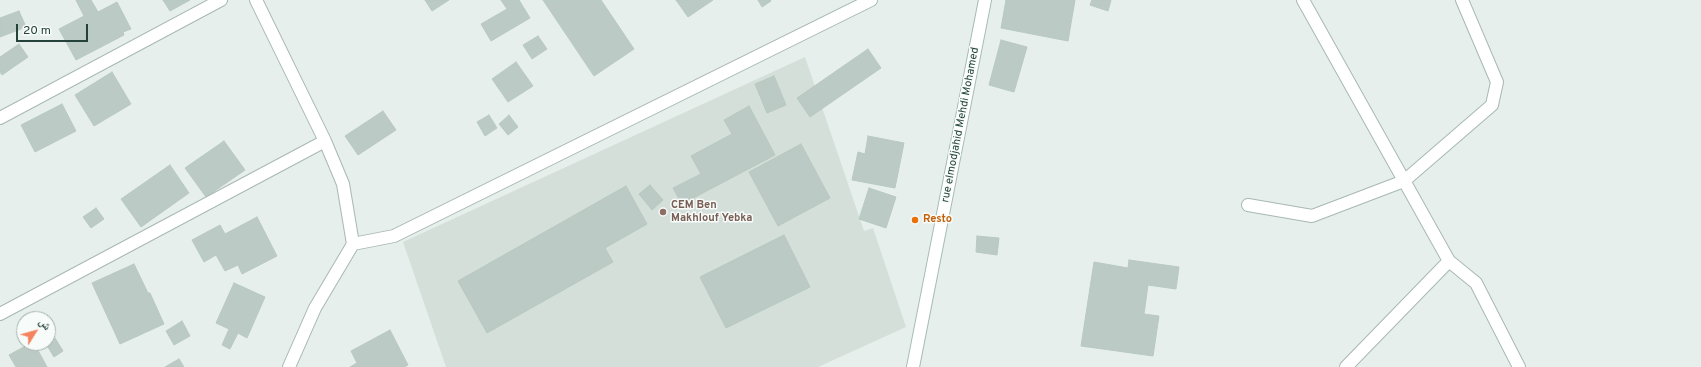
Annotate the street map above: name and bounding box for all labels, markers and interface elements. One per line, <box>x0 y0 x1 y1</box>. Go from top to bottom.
scale bar <box>18 16 90 42</box>
text: 20 m <box>23 23 51 39</box>
street label: rue elmodjahid Mehdi Mohamed <box>939 46 983 204</box>
place label: CEM Ben Makhlouf Yebka <box>671 199 752 225</box>
marker: CEM Ben Makhlouf Yebka <box>658 207 668 217</box>
place label: Resto <box>923 213 952 227</box>
marker: Resto <box>910 215 920 225</box>
north arrow <box>16 311 56 351</box>
text: ش <box>36 316 54 333</box>

